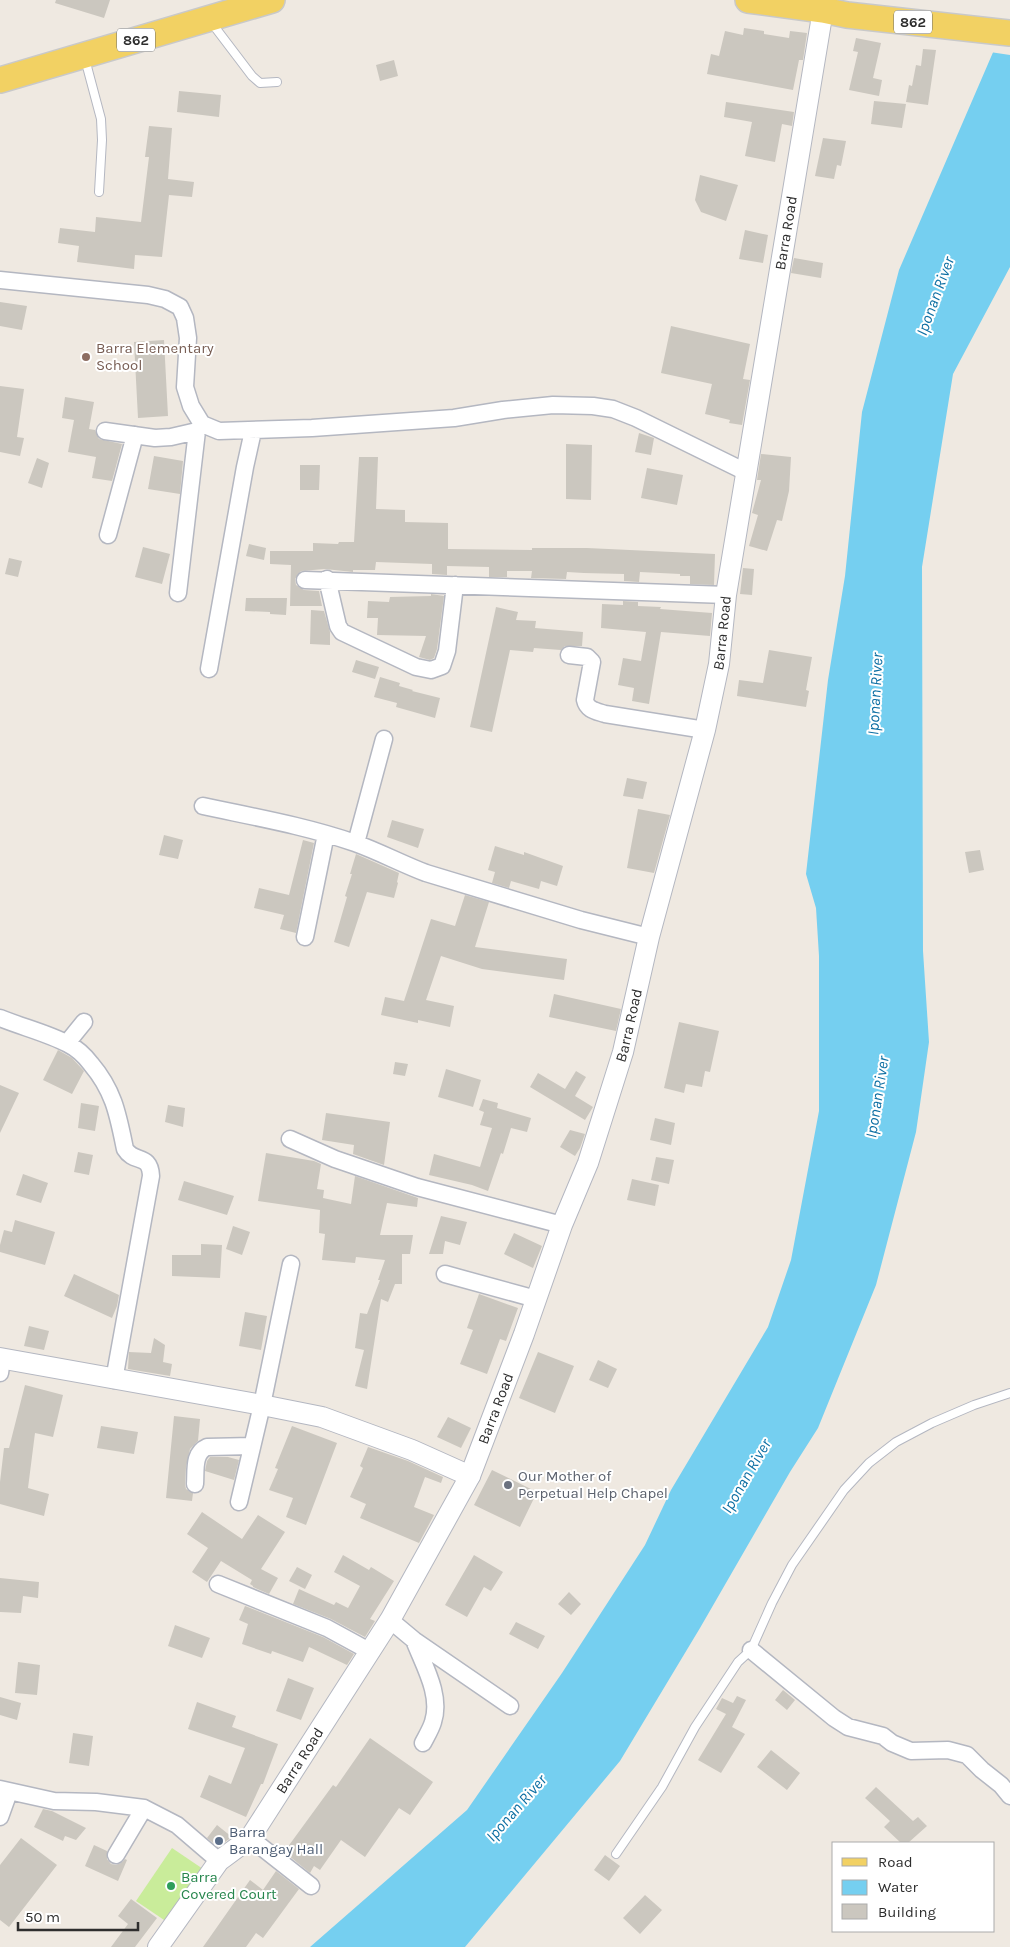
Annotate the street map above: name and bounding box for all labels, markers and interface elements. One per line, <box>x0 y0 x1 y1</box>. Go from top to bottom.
road number: 862 <box>894 11 932 34</box>
road number: 862 <box>117 28 155 52</box>
street label: Barra Road <box>771 195 801 271</box>
water label: Iponan River <box>912 253 958 338</box>
place label: Barra Elementary School <box>96 339 214 374</box>
marker: Barra Elementary School <box>80 351 92 363</box>
street label: Barra Road <box>709 595 735 672</box>
water label: Iponan River <box>863 652 887 736</box>
street label: Barra Road <box>611 987 646 1064</box>
water label: Iponan River <box>861 1054 893 1139</box>
street label: Barra Road <box>474 1370 517 1447</box>
water label: Iponan River <box>717 1435 775 1517</box>
place label: Our Mother of Perpetual Help Chapel <box>518 1467 668 1502</box>
marker: Our Mother of Perpetual Help Chapel <box>502 1479 514 1491</box>
street label: Barra Road <box>272 1724 327 1797</box>
water label: Iponan River <box>482 1770 551 1845</box>
place label: Barra Barangay Hall <box>229 1823 323 1858</box>
marker: Barra Barangay Hall <box>213 1835 225 1847</box>
legend <box>832 1842 995 1932</box>
text: Road <box>878 1853 913 1871</box>
place label: Barra Covered Court <box>181 1868 277 1903</box>
text: Water <box>878 1878 919 1896</box>
marker: Barra Covered Court <box>165 1880 177 1892</box>
scale bar <box>18 1900 138 1932</box>
text: Building <box>878 1903 936 1921</box>
text: 50 m <box>25 1908 60 1926</box>

